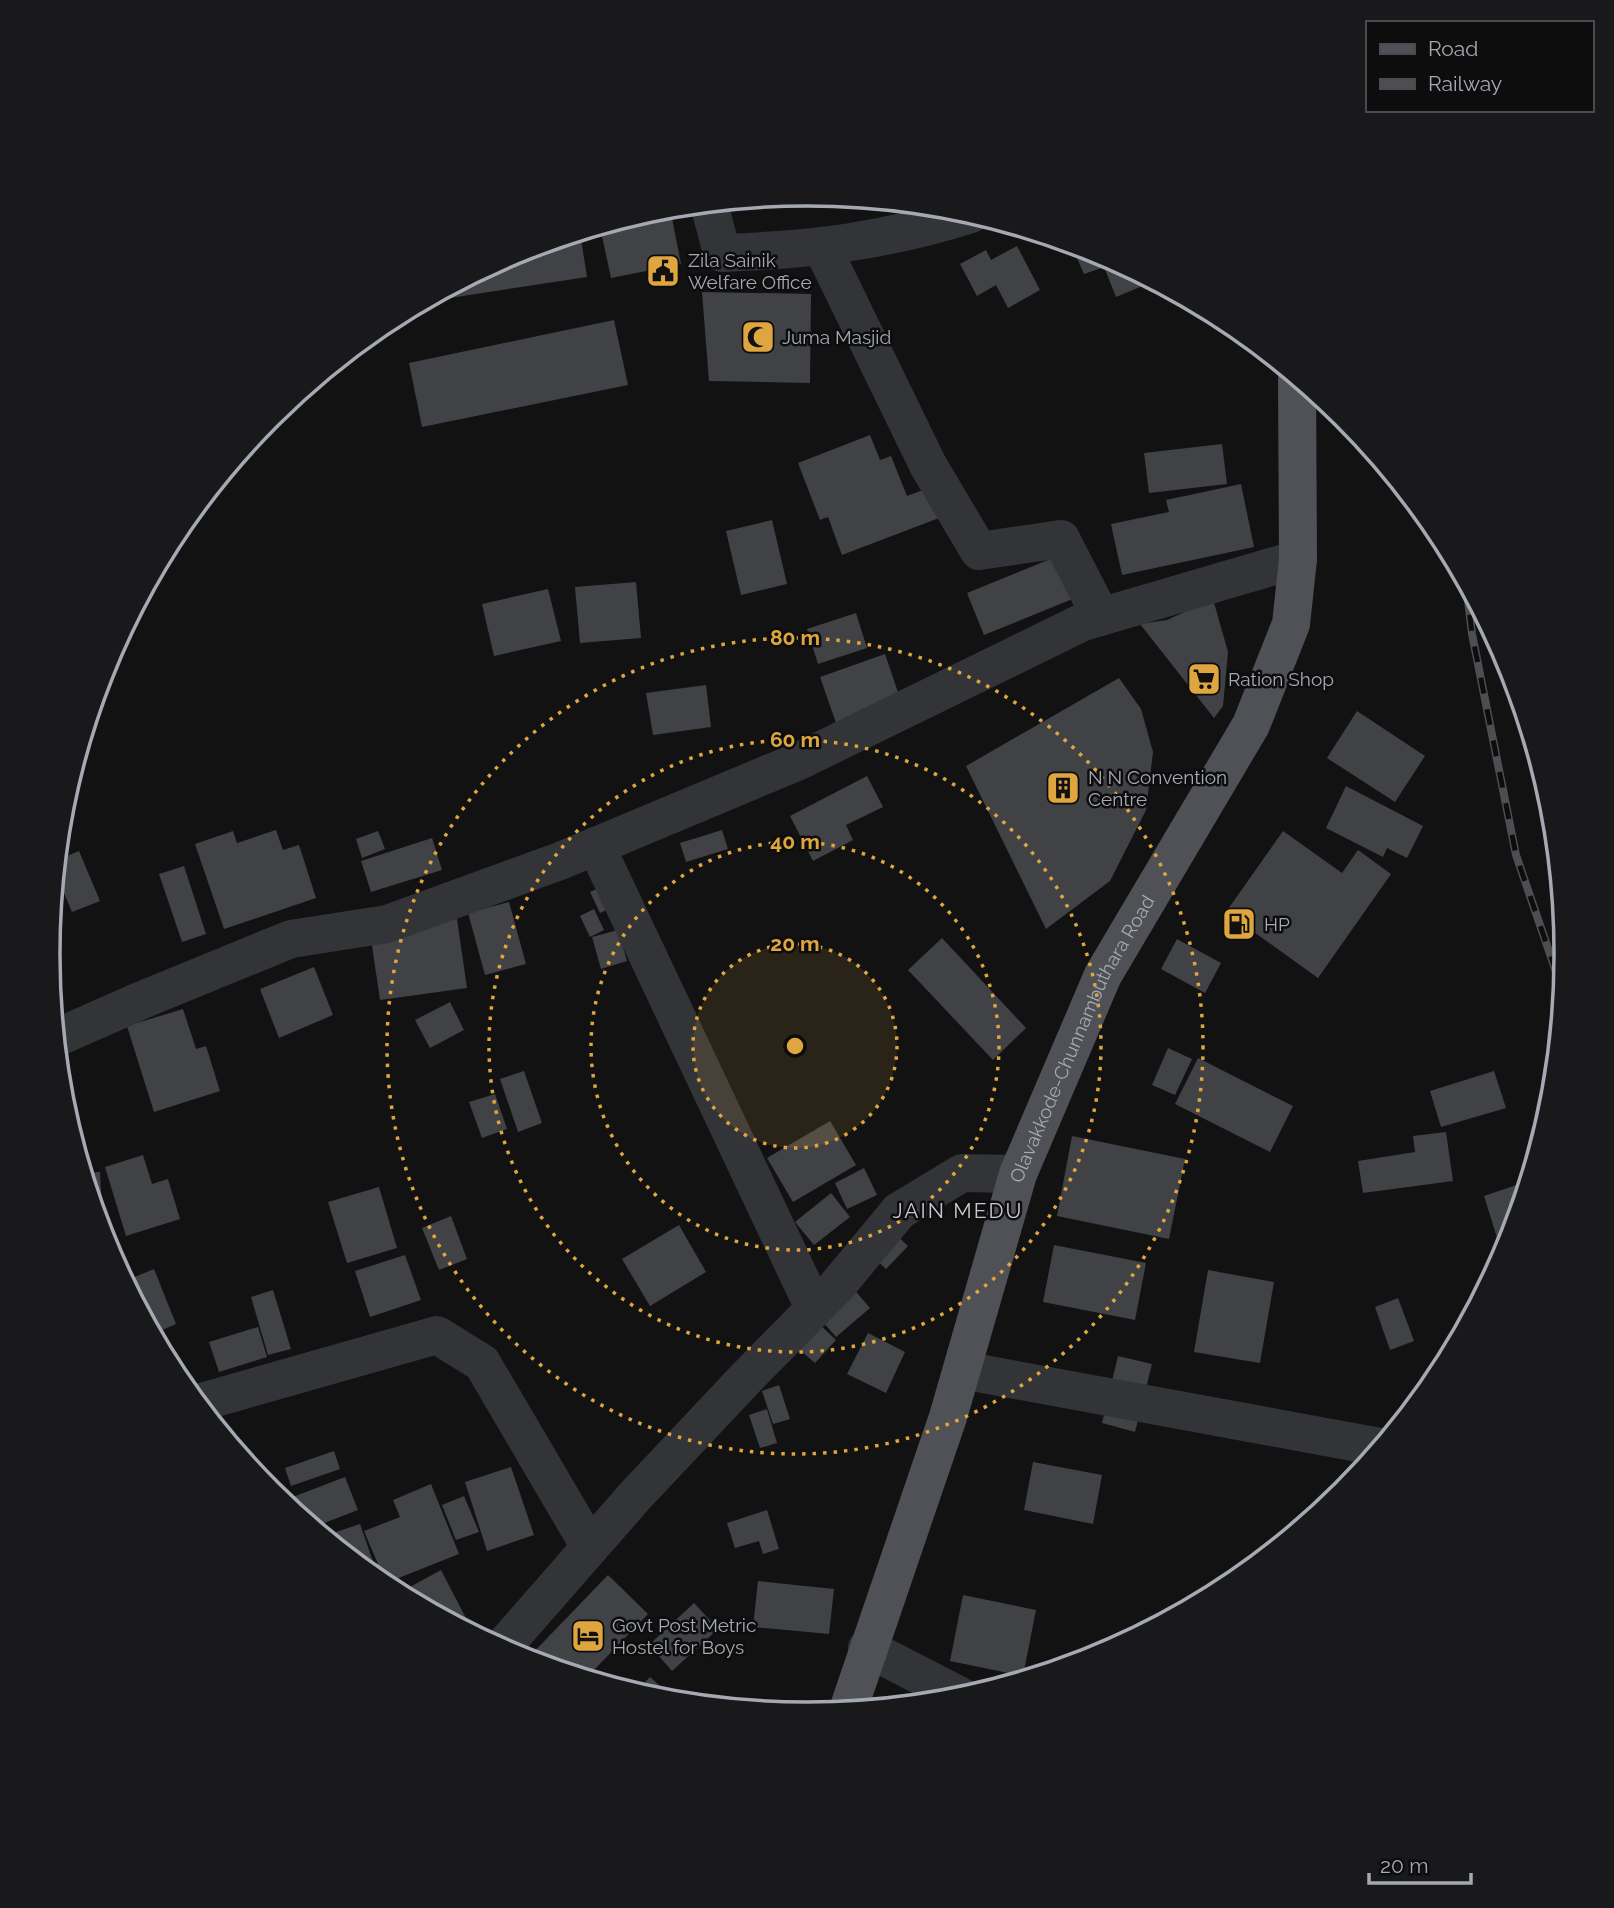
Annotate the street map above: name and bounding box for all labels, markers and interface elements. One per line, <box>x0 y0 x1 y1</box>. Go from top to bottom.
legend <box>1366 21 1593 112</box>
text: Road <box>1428 36 1478 61</box>
text: Railway <box>1428 71 1502 96</box>
place label: Zila Sainik Welfare Office <box>688 249 812 293</box>
public building icon: Zila Sainik Welfare Office <box>644 252 682 290</box>
mosque icon: Juma Masjid <box>739 318 777 356</box>
place label: Juma Masjid <box>782 326 891 348</box>
text: 80 m <box>770 625 820 650</box>
supermarket icon: Ration Shop <box>1185 660 1223 698</box>
place label: Ration Shop <box>1228 668 1334 690</box>
text: 60 m <box>770 727 820 752</box>
place label: N N Convention Centre <box>1088 766 1227 810</box>
building icon: N N Convention Centre <box>1044 769 1082 807</box>
text: 40 m <box>770 829 820 854</box>
street label: Olavakkode-Chunnambuthara Road <box>1005 891 1159 1185</box>
fuel station icon: HP <box>1220 905 1258 943</box>
place label: HP <box>1264 913 1290 935</box>
text: 20 m <box>770 931 820 956</box>
centre of rings <box>783 1034 807 1058</box>
district label: JAIN MEDU <box>893 1198 1023 1223</box>
place label: Govt Post Metric Hostel for Boys <box>612 1614 756 1658</box>
hotel icon: Govt Post Metric Hostel for Boys <box>569 1617 607 1655</box>
scale bar <box>1369 1842 1470 1886</box>
text: 20 m <box>1380 1853 1428 1878</box>

